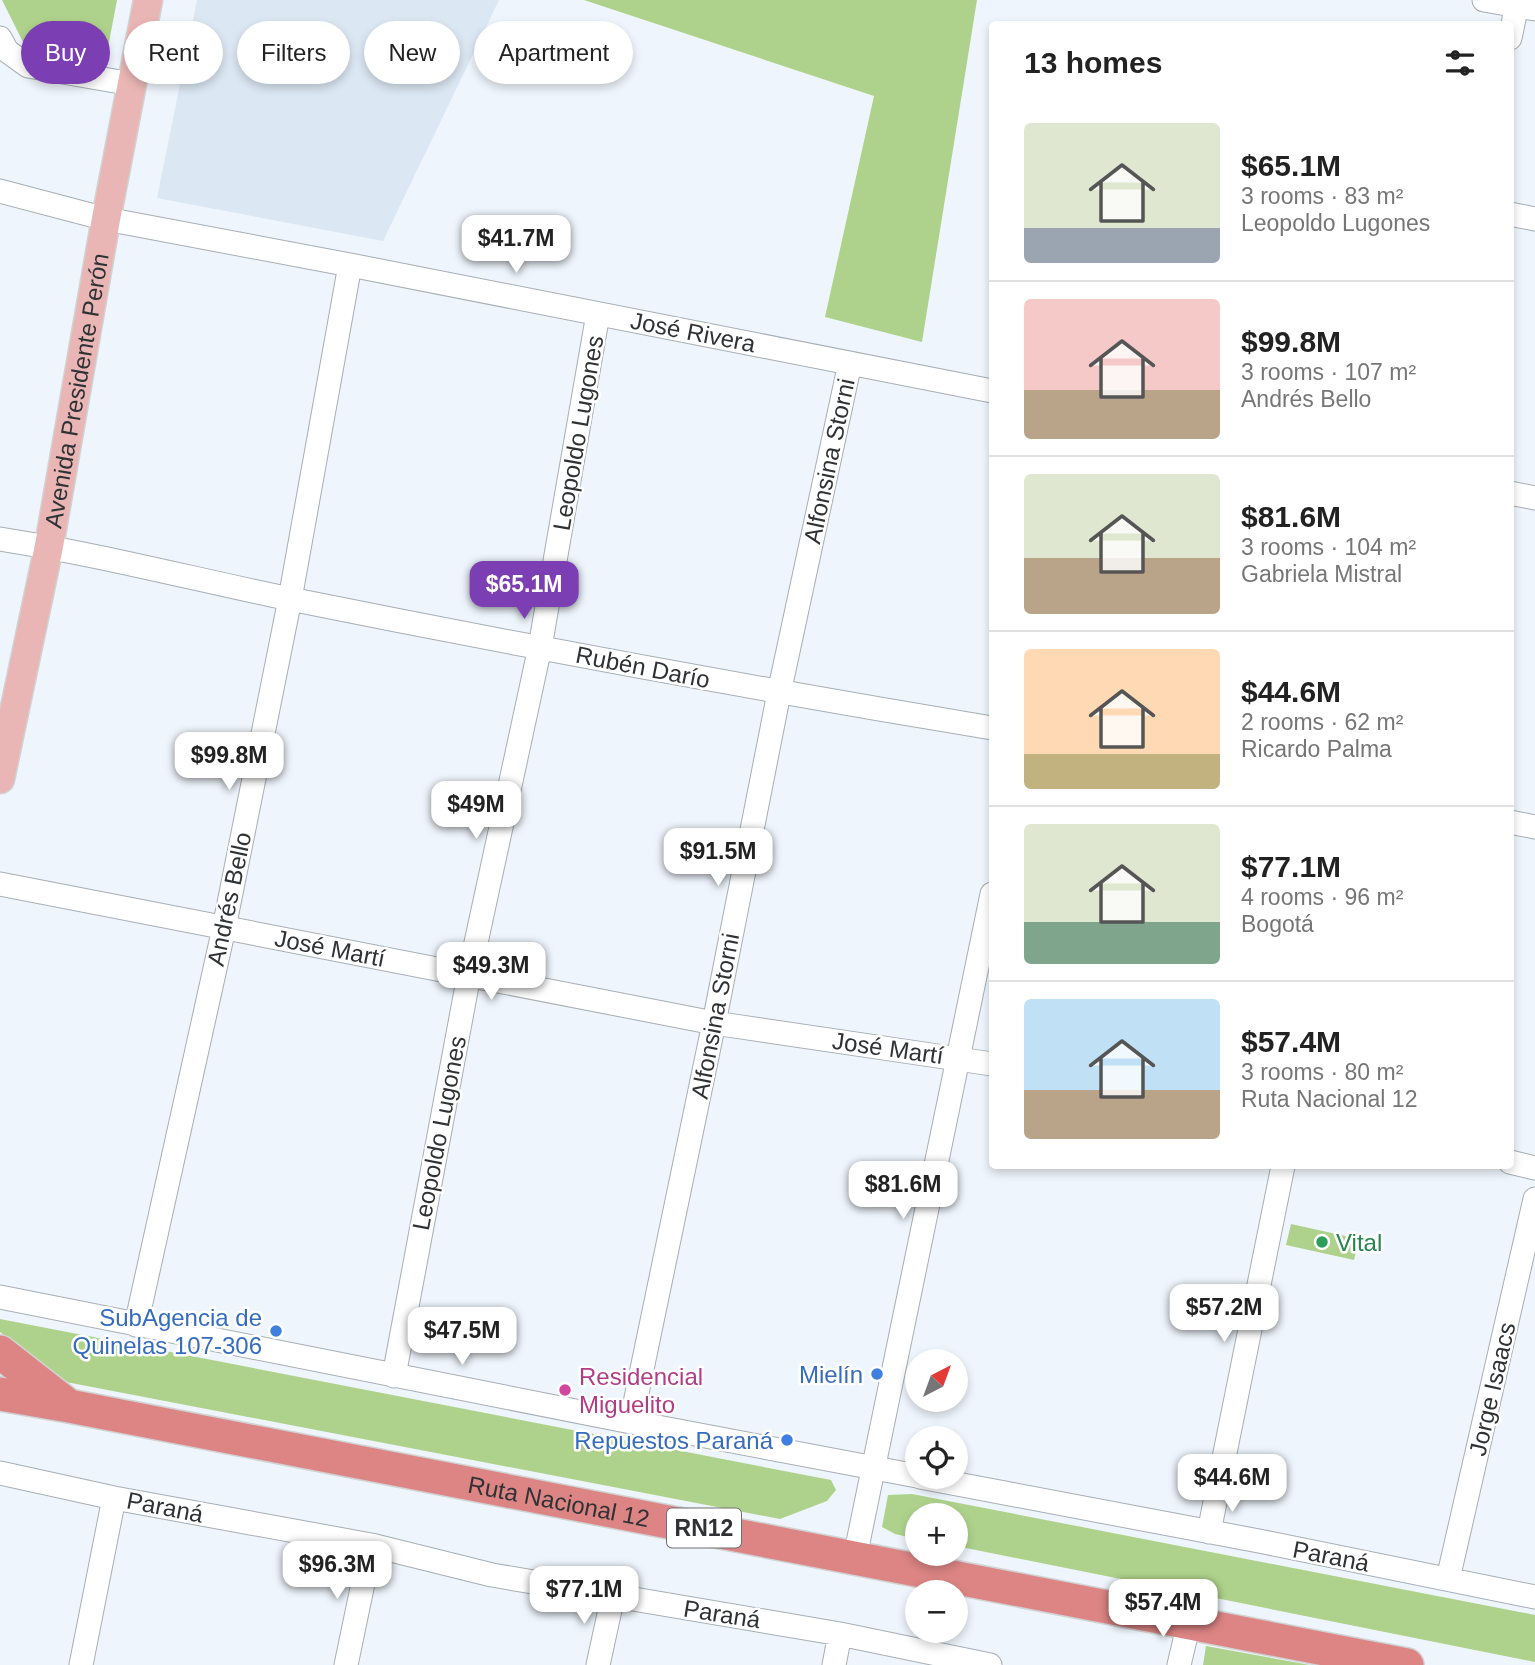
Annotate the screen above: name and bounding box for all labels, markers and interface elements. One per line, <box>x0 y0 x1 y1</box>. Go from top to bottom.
chip: Buy <box>21 21 110 84</box>
chip: Rent <box>124 21 223 84</box>
chip: Filters <box>237 21 350 84</box>
chip: New <box>364 21 460 84</box>
chip: Apartment <box>474 21 633 84</box>
icon: filters <box>1441 44 1479 82</box>
text: 13 homes <box>1024 46 1162 79</box>
text: $65.1M <box>1241 149 1341 182</box>
icon: home <box>1080 151 1164 235</box>
text: 3 rooms · 83 m² <box>1241 183 1403 209</box>
text: Leopoldo Lugones <box>1241 210 1430 236</box>
pin: $41.7M <box>459 216 573 275</box>
text: $41.7M <box>478 225 554 251</box>
street label: Avenida Presidente Perón <box>39 251 113 530</box>
street label: José Rivera <box>628 307 758 357</box>
text: $99.8M <box>1241 325 1341 358</box>
icon: home <box>1080 327 1164 411</box>
street label: Leopoldo Lugones <box>548 333 608 533</box>
text: 3 rooms · 107 m² <box>1241 359 1416 385</box>
street label: Alfonsina Storni <box>798 376 860 546</box>
text: Andrés Bello <box>1241 386 1371 412</box>
text: $81.6M <box>1241 500 1341 533</box>
icon: home <box>1080 502 1164 586</box>
text: 3 rooms · 104 m² <box>1241 534 1416 560</box>
text: Gabriela Mistral <box>1241 561 1402 587</box>
pin: $65.1M <box>467 562 581 621</box>
text: $65.1M <box>486 571 562 597</box>
street label: Rubén Darío <box>574 641 712 693</box>
text: $44.6M <box>1241 675 1341 708</box>
icon: home <box>1080 677 1164 761</box>
text: 2 rooms · 62 m² <box>1241 709 1403 735</box>
pin: $99.8M <box>172 732 286 792</box>
text: Ricardo Palma <box>1241 736 1392 762</box>
text: $99.8M <box>191 742 267 768</box>
pin: $49M <box>435 782 517 841</box>
text: $49M <box>447 791 505 817</box>
pin: $91.5M <box>661 828 775 888</box>
street label: Andrés Bello <box>202 830 256 968</box>
text: $91.5M <box>680 838 756 864</box>
text: $77.1M <box>1241 850 1341 883</box>
icon: home <box>1080 852 1164 936</box>
text: 4 rooms · 96 m² <box>1241 884 1403 910</box>
text: Bogotá <box>1241 911 1314 937</box>
street label: José Martí <box>272 924 388 972</box>
street label: Alfonsina Storni <box>686 931 744 1101</box>
pin: $49.3M <box>434 942 548 1002</box>
text: $49.3M <box>453 952 529 978</box>
text: $57.4M <box>1241 1025 1341 1058</box>
street label: José Martí <box>831 1027 946 1069</box>
icon: home <box>1080 1027 1164 1111</box>
street label: Leopoldo Lugones <box>407 1033 471 1233</box>
text: 3 rooms · 80 m² <box>1241 1059 1403 1085</box>
text: Ruta Nacional 12 <box>1241 1086 1417 1112</box>
pin: $81.6M <box>846 1162 960 1221</box>
text: $81.6M <box>865 1171 941 1197</box>
place label: Vital <box>1336 1229 1382 1256</box>
marker: Vital <box>1314 1234 1330 1250</box>
pin: $57.2M <box>1167 1284 1281 1344</box>
text: $57.2M <box>1186 1294 1262 1320</box>
place label: SubAgencia de Quinelas 107-306 <box>73 1304 262 1359</box>
pin: $47.5M <box>405 1308 519 1367</box>
text: $47.5M <box>424 1317 500 1343</box>
street label: Jorge Isaacs <box>1464 1320 1520 1458</box>
marker: SubAgencia de Quinelas 107-306 <box>268 1323 284 1339</box>
north arrow <box>905 1349 968 1412</box>
map controls <box>905 1349 968 1643</box>
place label: Mielín <box>799 1361 863 1388</box>
place label: Residencial Miguelito <box>579 1363 703 1418</box>
marker: Mielín <box>869 1366 885 1382</box>
marker: Residencial Miguelito <box>557 1382 573 1398</box>
button: locate <box>905 1426 968 1489</box>
place label: Repuestos Paraná <box>574 1427 774 1454</box>
marker: Repuestos Paraná <box>779 1432 795 1448</box>
pin: $44.6M <box>1175 1454 1289 1514</box>
text: $44.6M <box>1194 1464 1270 1490</box>
street label: Ruta Nacional 12 <box>466 1470 652 1532</box>
street label: Paraná <box>124 1486 206 1528</box>
button: + <box>905 1503 968 1566</box>
road number: RN12 <box>667 1508 741 1548</box>
street label: Paraná <box>1290 1535 1372 1577</box>
pin: $96.3M <box>280 1542 394 1601</box>
text: $96.3M <box>299 1551 375 1577</box>
pin: $77.1M <box>527 1566 641 1626</box>
text: $77.1M <box>546 1576 622 1602</box>
button: − <box>905 1580 968 1643</box>
pin: $57.4M <box>1106 1580 1220 1639</box>
text: $57.4M <box>1125 1589 1201 1615</box>
street label: Paraná <box>682 1595 763 1633</box>

